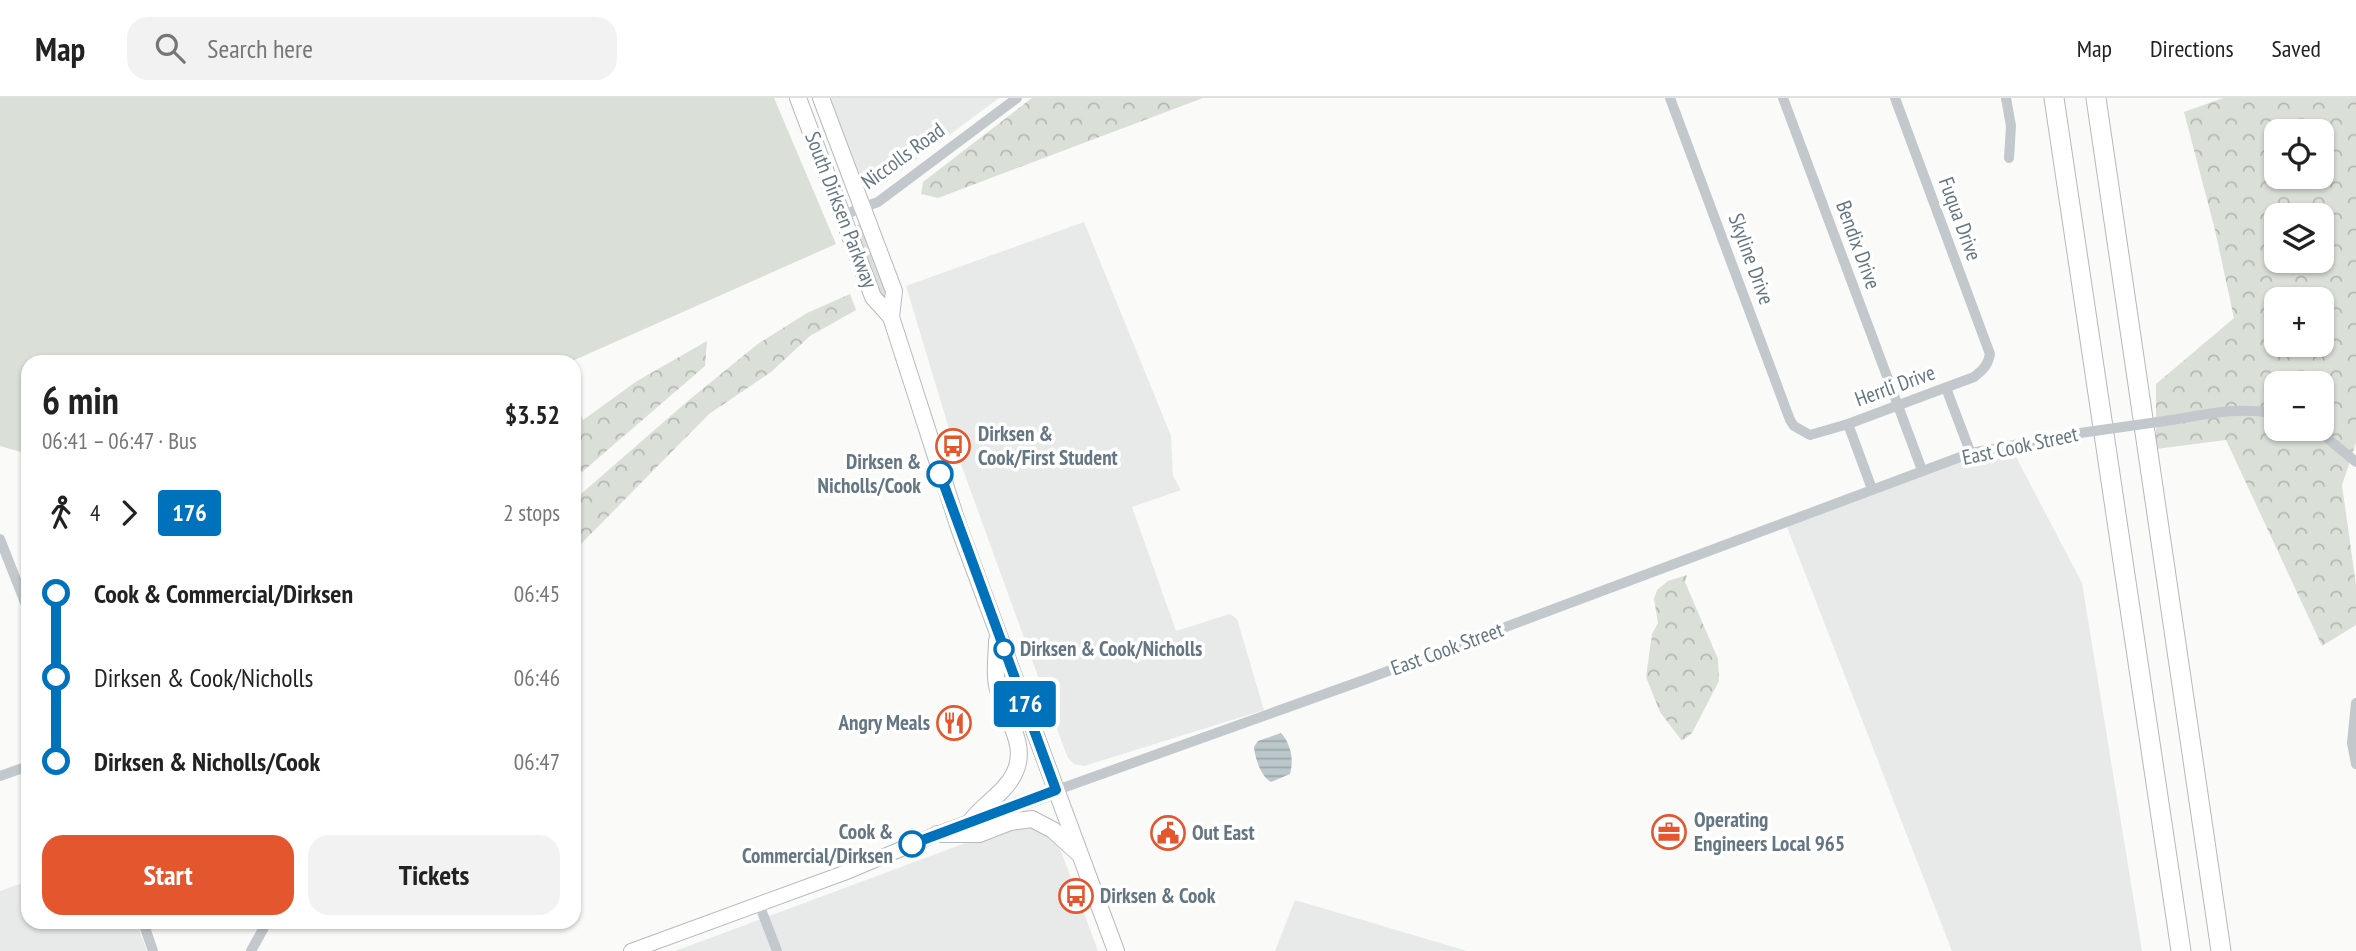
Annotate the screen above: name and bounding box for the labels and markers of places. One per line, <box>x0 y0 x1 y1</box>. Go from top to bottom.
place label: Dirksen & Cook/First Student <box>978 420 1118 471</box>
bus stop icon: Dirksen & Cook/First Student <box>934 427 972 465</box>
place label: Dirksen & Nicholls/Cook <box>818 448 921 499</box>
marker: Dirksen & Nicholls/Cook <box>927 461 953 487</box>
place label: Dirksen & Cook/Nicholls <box>1020 635 1202 662</box>
marker: Dirksen & Cook/Nicholls <box>994 639 1014 659</box>
restaurant icon: Angry Meals <box>935 704 973 742</box>
place label: Angry Meals <box>837 709 930 736</box>
place label: Operating Engineers Local 965 <box>1694 806 1845 857</box>
office icon: Operating Engineers Local 965 <box>1650 813 1688 851</box>
public building icon: Out East <box>1149 814 1187 852</box>
place label: Cook & Commercial/Dirksen <box>742 818 893 869</box>
place label: Out East <box>1192 819 1255 846</box>
marker: Cook & Commercial/Dirksen <box>899 831 925 857</box>
bus stop icon: Dirksen & Cook <box>1057 877 1095 915</box>
place label: Dirksen & Cook <box>1100 882 1216 909</box>

